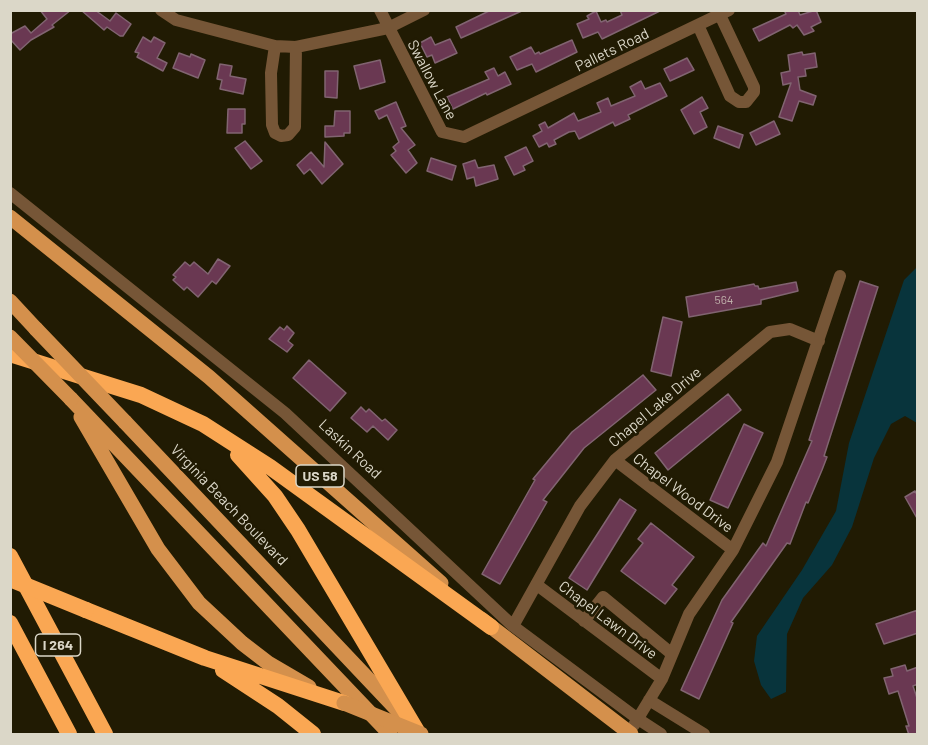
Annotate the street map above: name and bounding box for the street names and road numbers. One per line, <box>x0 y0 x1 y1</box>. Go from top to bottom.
street label: Pallets Road <box>572 24 652 76</box>
street label: Swallow Lane <box>403 37 461 123</box>
street label: Chapel Lake Drive <box>605 363 705 451</box>
street label: Laskin Road <box>315 415 385 483</box>
street label: Virginia Beach Boulevard <box>166 441 292 569</box>
street label: Chapel Wood Drive <box>629 449 737 537</box>
road number: US 58 <box>296 465 344 487</box>
street label: Chapel Lawn Drive <box>555 577 661 663</box>
road number: I 264 <box>36 634 80 656</box>

